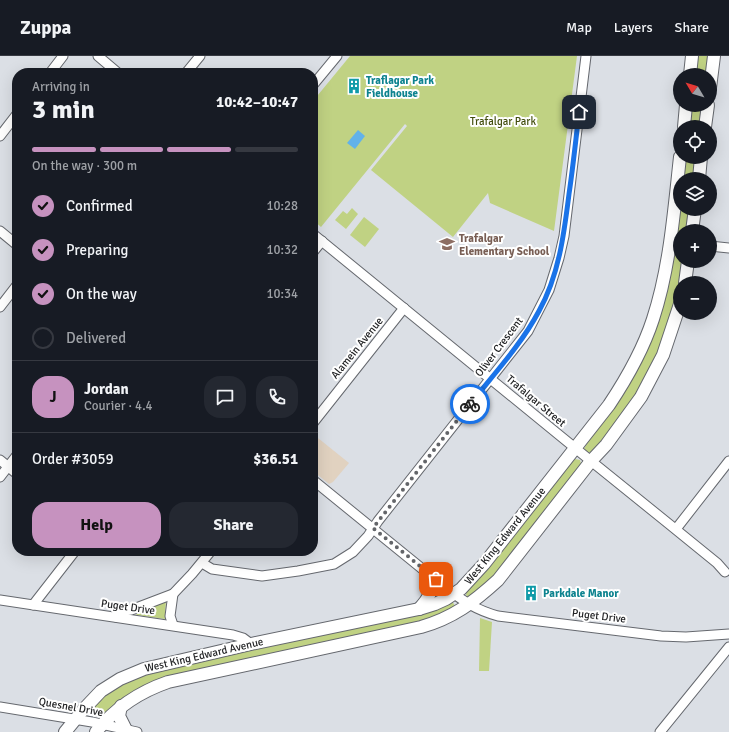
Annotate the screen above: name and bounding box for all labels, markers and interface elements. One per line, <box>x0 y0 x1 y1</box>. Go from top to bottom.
text: Zuppa <box>20 16 71 40</box>
text: Map <box>566 19 592 36</box>
text: Layers <box>614 19 653 36</box>
text: Share <box>675 19 709 36</box>
north arrow <box>673 68 717 112</box>
map controls <box>673 68 717 320</box>
place label: Traflagar Park Fieldhouse <box>366 74 434 100</box>
building icon: Traflagar Park Fieldhouse <box>345 77 363 95</box>
text: Arriving in <box>32 79 90 95</box>
text: 10:42–10:47 <box>216 93 298 111</box>
text: 3 min <box>32 94 95 126</box>
pin <box>562 95 596 129</box>
icon: home <box>568 101 590 123</box>
park label: Trafalgar Park <box>470 115 536 128</box>
button: locate <box>673 120 717 164</box>
text: On the way · 300 m <box>32 158 137 174</box>
button: layers <box>673 172 717 216</box>
icon: check <box>32 195 54 217</box>
text: Confirmed <box>66 197 133 215</box>
text: 10:28 <box>266 198 298 214</box>
button: + <box>673 224 717 268</box>
place label: Trafalgar Elementary School <box>459 232 550 258</box>
school or university icon: Trafalgar Elementary School <box>438 235 456 253</box>
icon: check <box>32 239 54 261</box>
text: Preparing <box>66 241 129 259</box>
text: 10:32 <box>266 242 298 258</box>
button: − <box>673 276 717 320</box>
icon: check <box>32 283 54 305</box>
text: On the way <box>66 285 137 303</box>
text: 10:34 <box>266 286 298 302</box>
street label: Oliver Crescent <box>472 314 526 379</box>
street label: Alamein Avenue <box>328 315 386 381</box>
text: Delivered <box>66 329 126 347</box>
street label: Trafalgar Street <box>504 372 568 430</box>
button: chat <box>204 376 246 418</box>
button: phone <box>256 376 298 418</box>
text: Jordan <box>84 380 129 398</box>
courier <box>450 384 490 424</box>
text: J <box>49 388 57 406</box>
icon: bike <box>459 393 481 415</box>
text: Courier · 4.4 <box>84 398 153 414</box>
text: Order #3059 <box>32 450 114 468</box>
text: $36.51 <box>253 450 298 468</box>
street label: West King Edward Avenue <box>462 485 548 587</box>
button: Help <box>32 502 161 548</box>
button: Share <box>169 502 298 548</box>
pin <box>419 562 453 596</box>
icon: bag <box>425 568 447 590</box>
building icon: Parkdale Manor <box>522 584 540 602</box>
place label: Parkdale Manor <box>543 587 619 600</box>
street label: Puget Drive <box>100 597 156 617</box>
street label: Puget Drive <box>571 606 627 626</box>
street label: West King Edward Avenue <box>143 635 265 675</box>
street label: Quesnel Drive <box>38 695 104 719</box>

